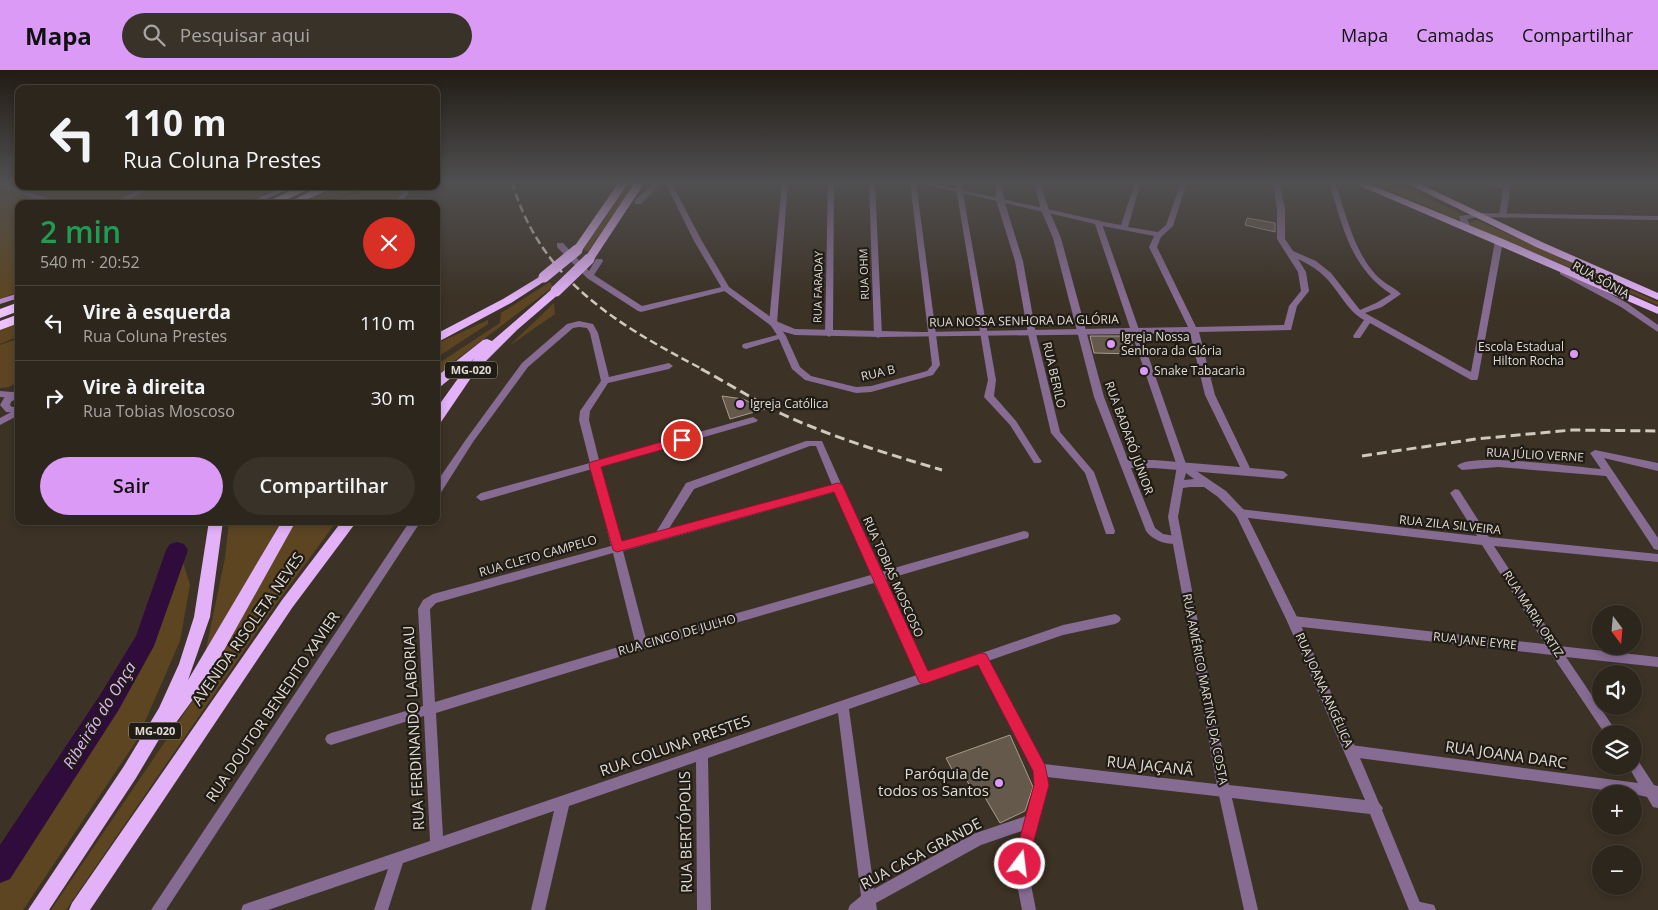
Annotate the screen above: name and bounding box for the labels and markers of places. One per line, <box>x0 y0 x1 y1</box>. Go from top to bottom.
place label: Igreja Nossa Senhora da Glória <box>1121 328 1222 359</box>
marker: Igreja Nossa Senhora da Glória <box>1105 338 1117 350</box>
place label: Escola Estadual Hilton Rocha <box>1478 338 1564 369</box>
marker: Escola Estadual Hilton Rocha <box>1568 348 1580 360</box>
place label: Snake Tabacaria <box>1154 362 1245 379</box>
marker: Snake Tabacaria <box>1138 365 1150 377</box>
place label: Igreja Católica <box>750 395 829 412</box>
marker: Igreja Católica <box>734 398 746 410</box>
pin <box>661 419 703 461</box>
place label: Paróquia de todos os Santos <box>878 763 989 800</box>
marker: Paróquia de todos os Santos <box>993 777 1005 789</box>

